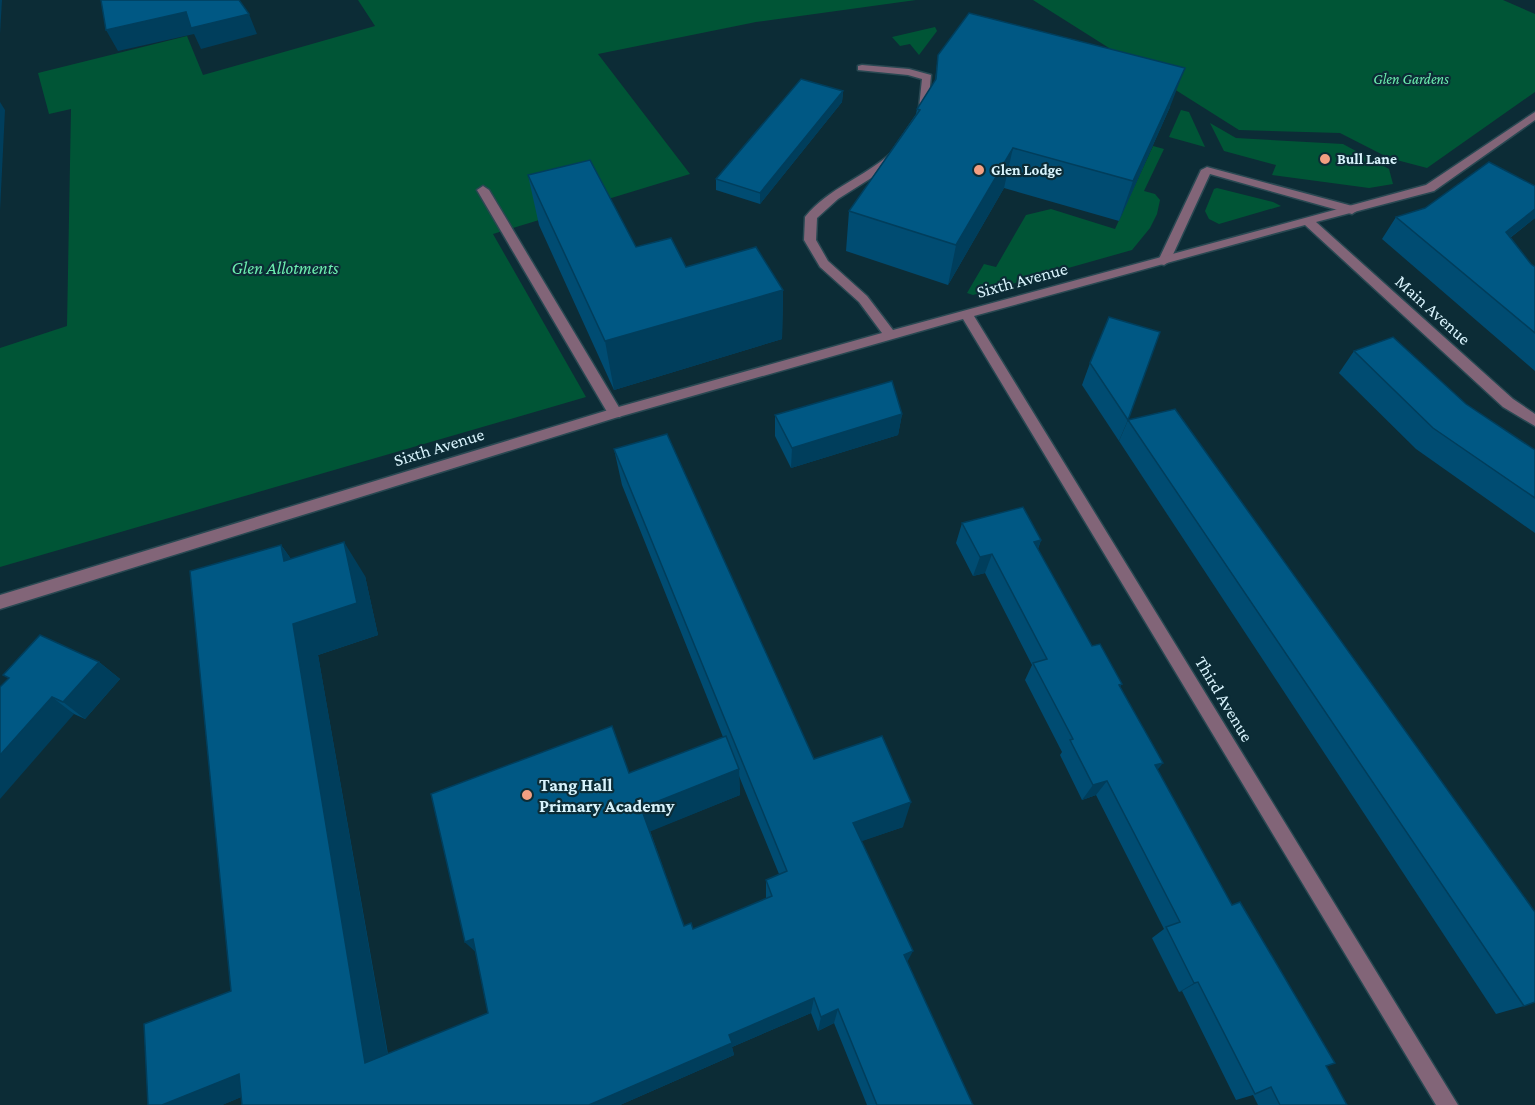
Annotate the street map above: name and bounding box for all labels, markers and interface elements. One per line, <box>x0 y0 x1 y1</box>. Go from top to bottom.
park label: Glen Gardens <box>1373 71 1449 87</box>
place label: Bull Lane <box>1337 151 1397 167</box>
marker: Bull Lane <box>1318 152 1332 166</box>
place label: Glen Lodge <box>991 162 1062 178</box>
marker: Glen Lodge <box>972 163 986 177</box>
park label: Glen Allotments <box>231 258 339 278</box>
street label: Sixth Avenue <box>974 258 1070 302</box>
street label: Main Avenue <box>1391 271 1475 349</box>
street label: Sixth Avenue <box>391 424 487 470</box>
street label: Third Avenue <box>1191 653 1257 745</box>
place label: Tang Hall Primary Academy <box>539 775 675 816</box>
marker: Tang Hall Primary Academy <box>520 788 534 802</box>

